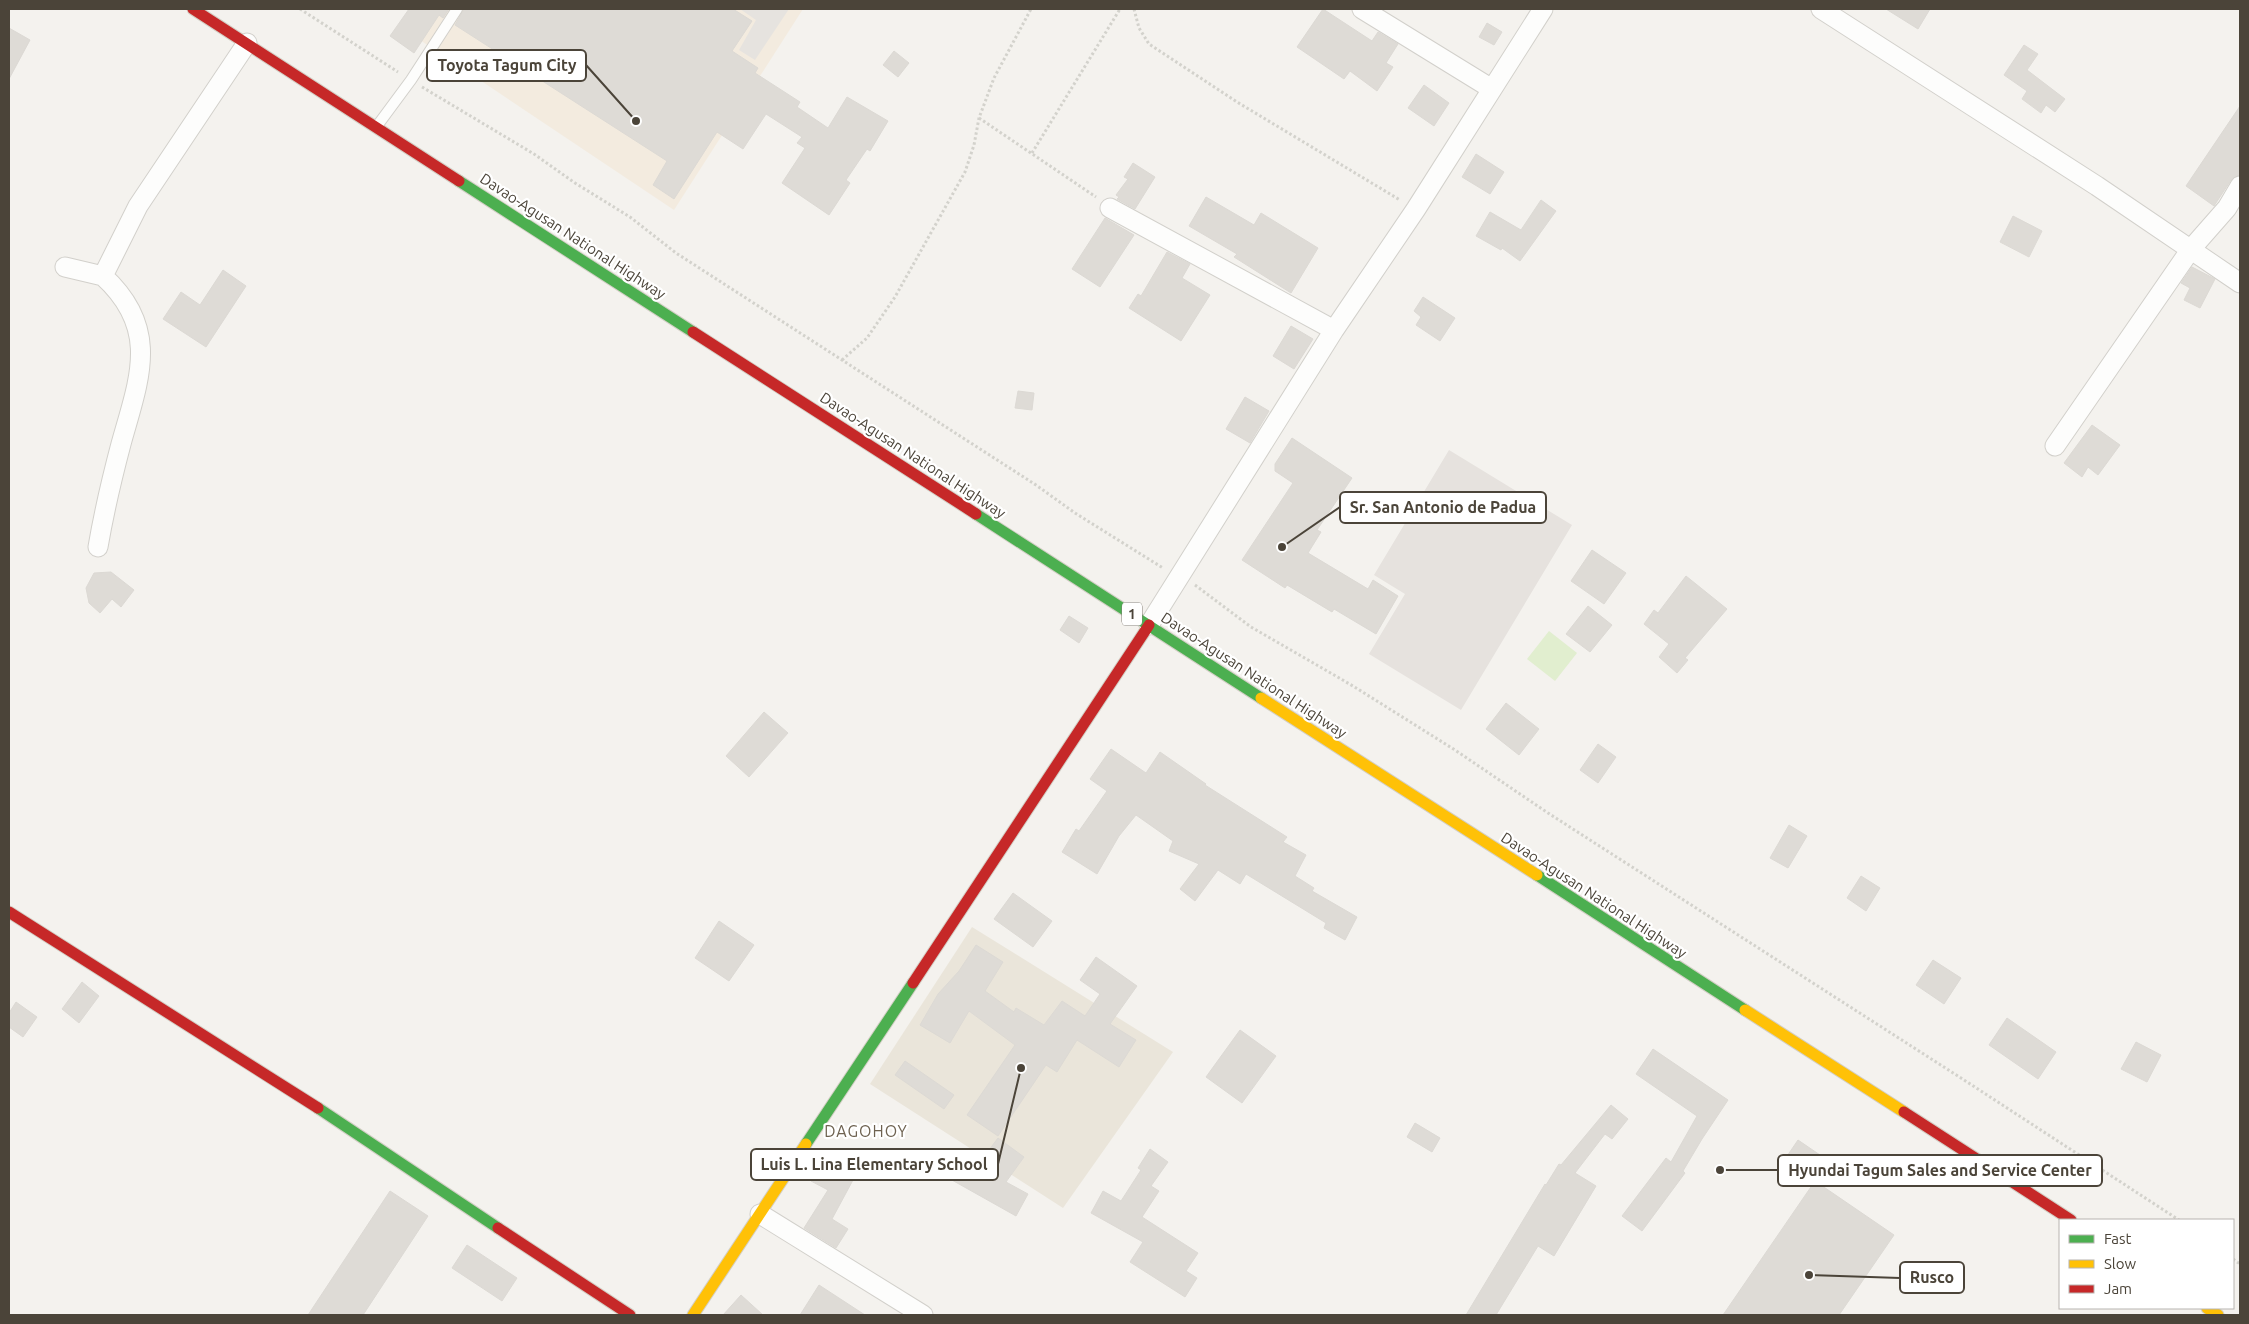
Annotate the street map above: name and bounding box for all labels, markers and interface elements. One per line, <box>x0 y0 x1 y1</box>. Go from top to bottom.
callout: Toyota Tagum City <box>427 50 586 81</box>
text: Toyota Tagum City <box>438 56 577 74</box>
street label: Davao-Agusan National Highway <box>477 170 669 302</box>
street label: Davao-Agusan National Highway <box>817 389 1009 521</box>
callout: Sr. San Antonio de Padua <box>1340 492 1546 523</box>
text: Sr. San Antonio de Padua <box>1350 498 1536 516</box>
road number: 1 <box>1122 602 1142 626</box>
street label: Davao-Agusan National Highway <box>1158 609 1350 741</box>
street label: Davao-Agusan National Highway <box>1498 829 1690 961</box>
district label: DAGOHOY <box>824 1122 908 1140</box>
callout: Luis L. Lina Elementary School <box>751 1149 998 1180</box>
text: Luis L. Lina Elementary School <box>760 1155 988 1173</box>
callout: Hyundai Tagum Sales and Service Center <box>1778 1155 2102 1186</box>
text: Hyundai Tagum Sales and Service Center <box>1788 1161 2092 1179</box>
legend <box>2059 1219 2234 1309</box>
text: Fast <box>2104 1230 2132 1247</box>
text: Slow <box>2104 1255 2137 1272</box>
callout: Rusco <box>1900 1262 1964 1293</box>
text: Rusco <box>1910 1268 1954 1286</box>
text: Jam <box>2104 1280 2132 1297</box>

